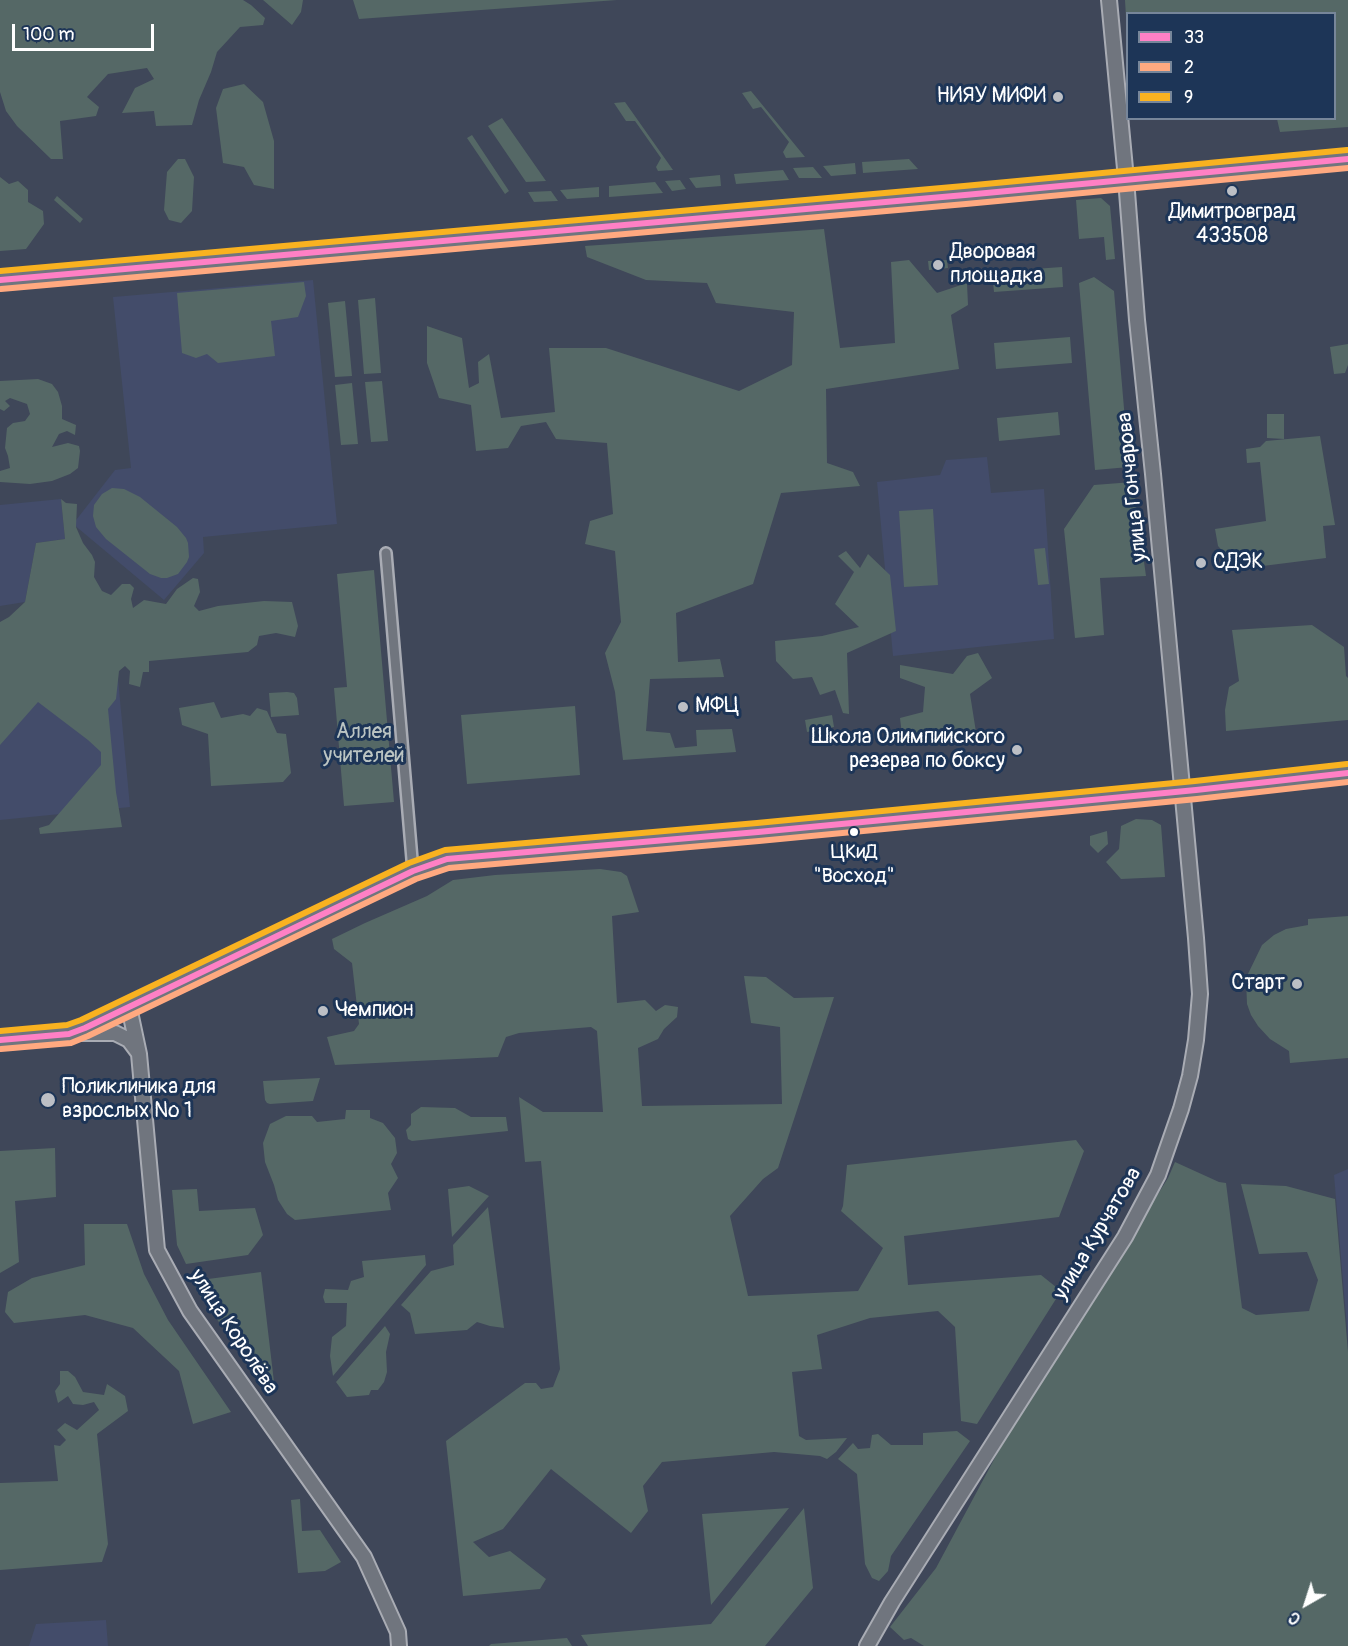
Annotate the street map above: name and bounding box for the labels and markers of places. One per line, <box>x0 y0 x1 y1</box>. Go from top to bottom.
place label: НИЯУ МИФИ <box>936 84 1046 110</box>
marker: НИЯУ МИФИ <box>1051 90 1065 104</box>
marker: Димитровград 433508 <box>1225 184 1239 198</box>
place label: Димитровград 433508 <box>1169 200 1295 250</box>
place label: Дворовая площадка <box>950 240 1043 290</box>
marker: Дворовая площадка <box>931 258 945 272</box>
place label: СДЭК <box>1213 550 1263 576</box>
marker: СДЭК <box>1194 556 1208 570</box>
place label: МФЦ <box>695 694 739 720</box>
marker: МФЦ <box>676 700 690 714</box>
place label: Школа Олимпийского резерва по боксу <box>811 725 1005 775</box>
marker: Школа Олимпийского резерва по боксу <box>1010 743 1024 757</box>
marker: ЦКиД "Восход" <box>848 826 860 838</box>
place label: ЦКиД "Восход" <box>813 841 895 888</box>
place label: Старт <box>1231 971 1285 997</box>
marker: Старт <box>1290 977 1304 991</box>
place label: Чемпион <box>335 998 414 1024</box>
marker: Чемпион <box>316 1004 330 1018</box>
place label: Поликлиника для взрослых № 1 <box>62 1075 216 1125</box>
marker: Поликлиника для взрослых № 1 <box>39 1091 57 1109</box>

